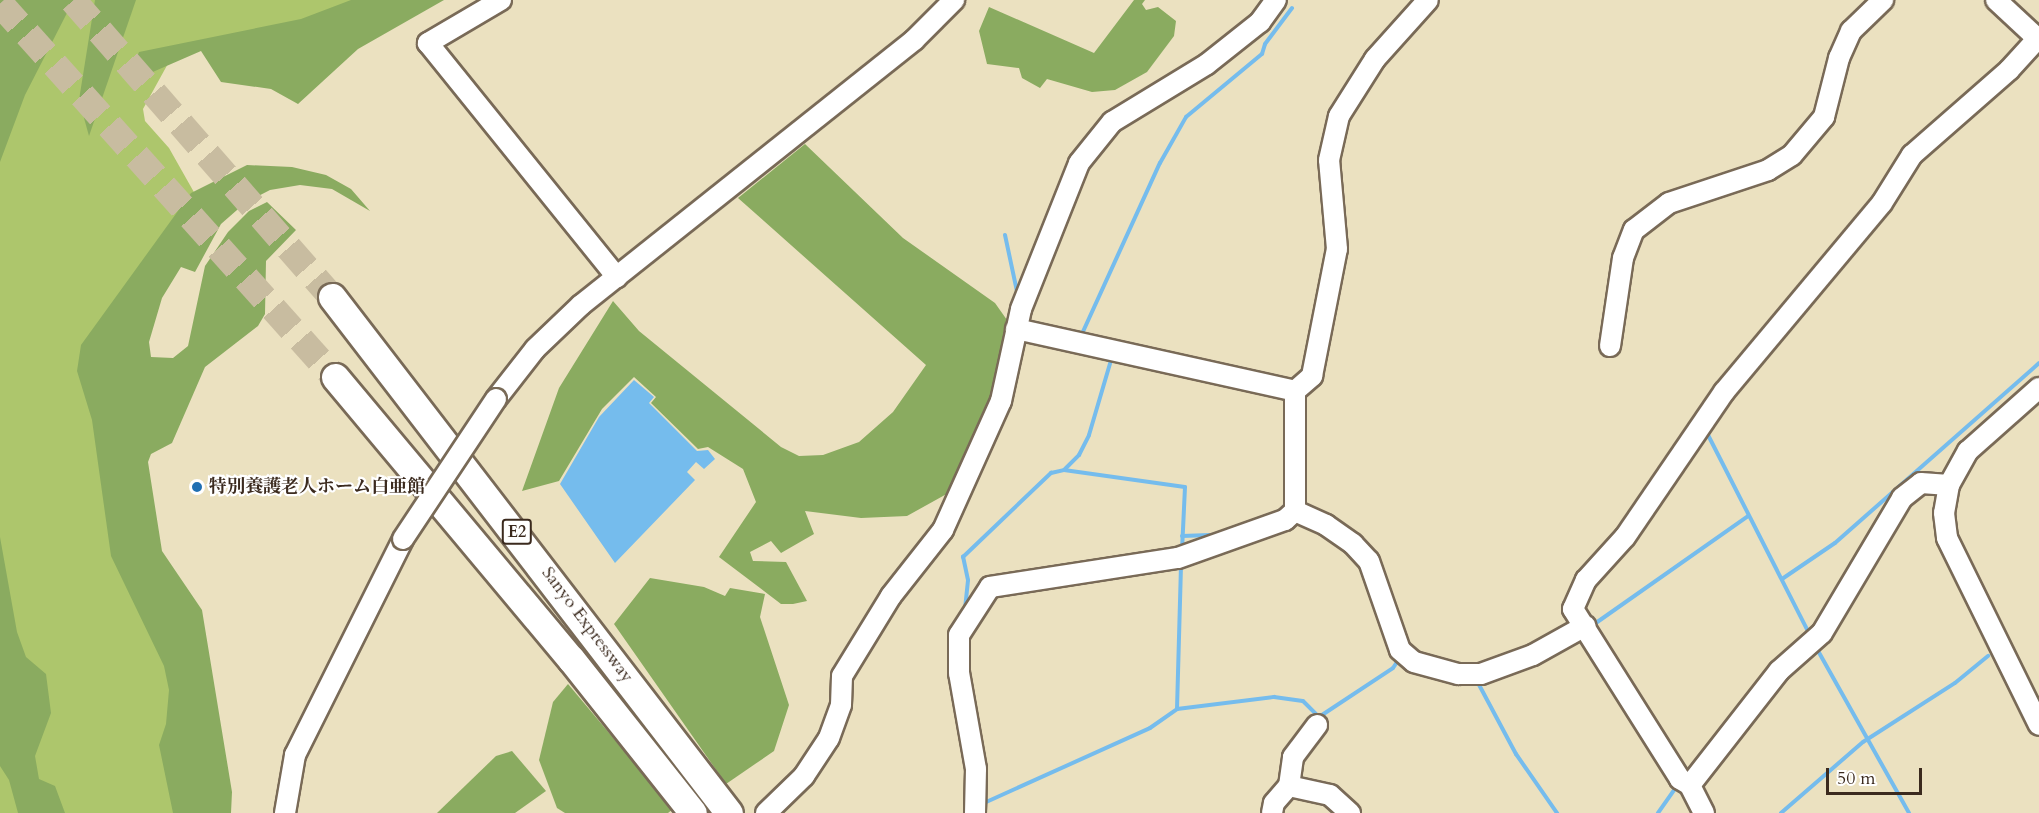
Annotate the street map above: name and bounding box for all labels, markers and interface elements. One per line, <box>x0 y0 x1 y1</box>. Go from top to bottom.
place label: 特別養護老人ホーム白亜館 <box>209 476 425 498</box>
marker: 特別養護老人ホーム白亜館 <box>190 480 204 494</box>
road number: E2 <box>500 519 534 545</box>
street label: Sanyo Expressway <box>536 563 638 687</box>
scale bar <box>1829 756 1925 794</box>
text: 50 m <box>1837 766 1876 791</box>

